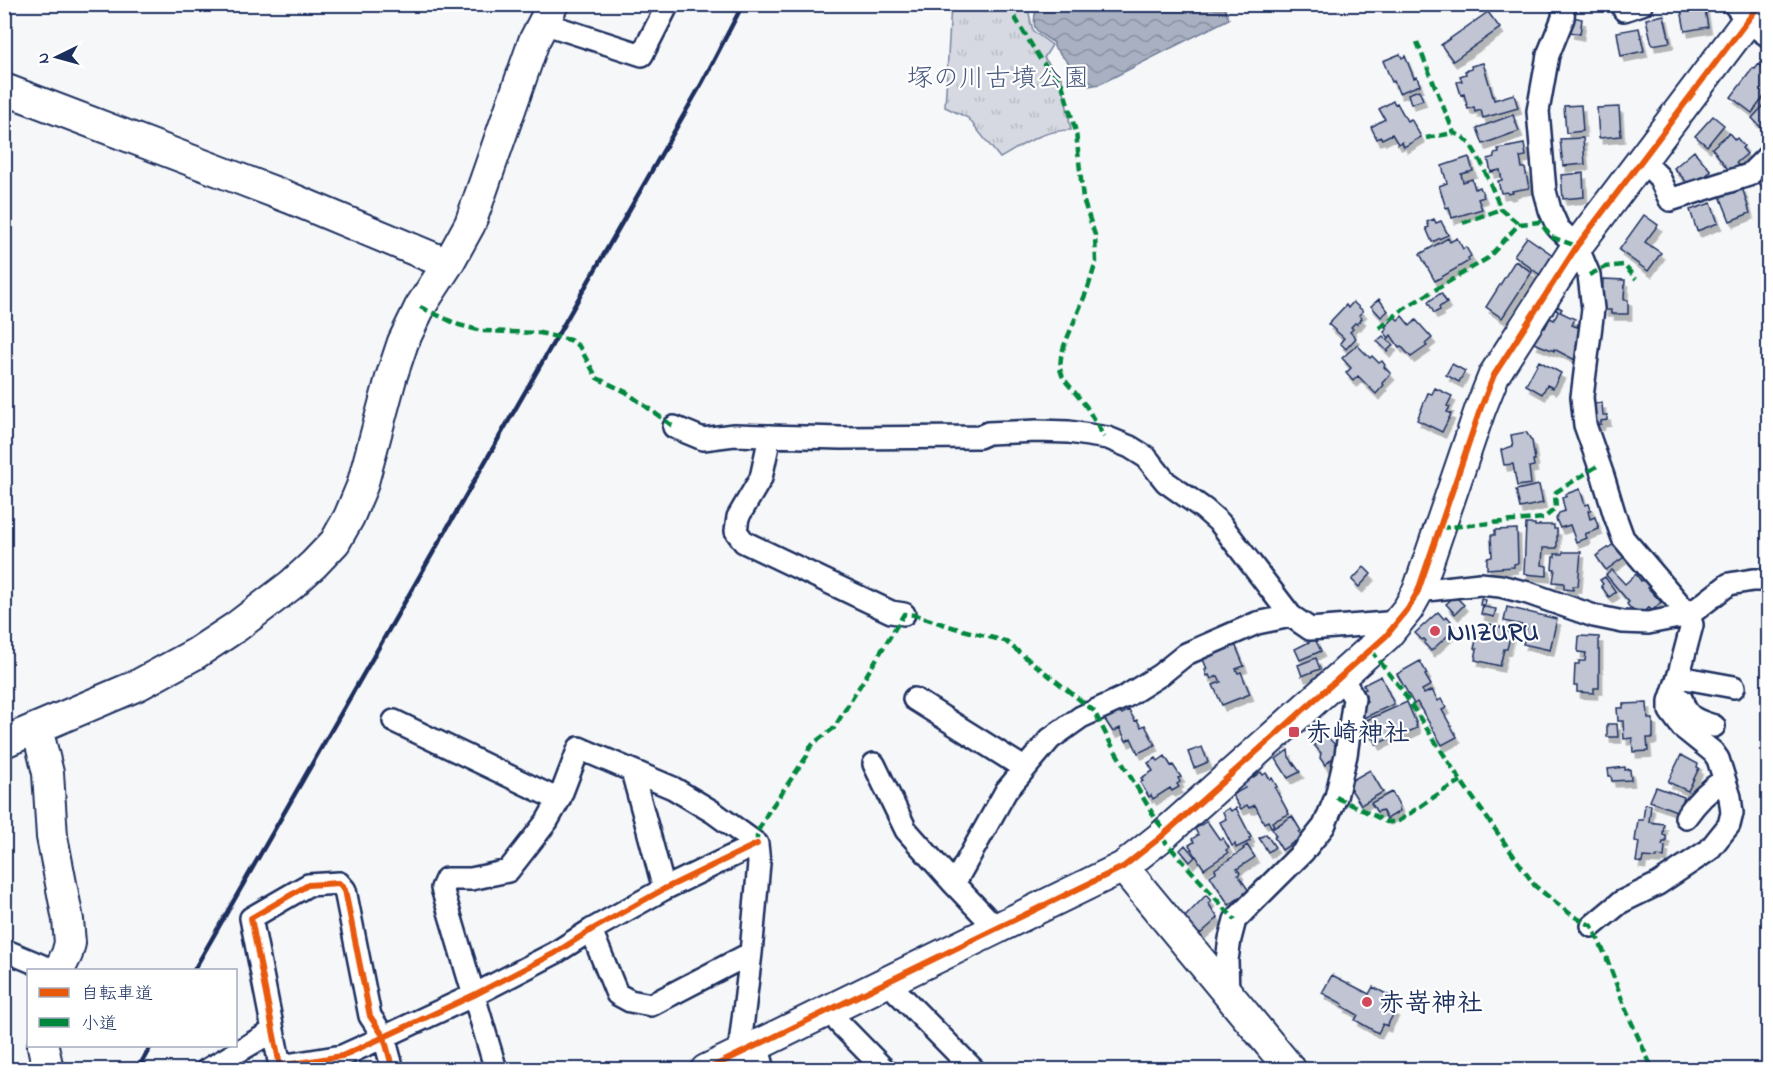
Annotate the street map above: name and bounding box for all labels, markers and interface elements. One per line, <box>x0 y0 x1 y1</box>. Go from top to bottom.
north arrow <box>27 27 87 87</box>
text: N <box>32 52 56 65</box>
park label: 塚の川古墳公園 <box>907 61 1089 99</box>
place label: NIIZURU <box>1447 615 1539 653</box>
marker: NIIZURU <box>1428 624 1442 638</box>
place label: 赤崎神社 <box>1306 716 1410 754</box>
marker: 赤崎神社 <box>1287 725 1301 739</box>
legend <box>27 969 237 1047</box>
text: 自転車道 <box>81 982 153 1008</box>
place label: 赤嵜神社 <box>1379 986 1483 1024</box>
marker: 赤嵜神社 <box>1360 995 1374 1009</box>
text: 小道 <box>81 1012 117 1038</box>

